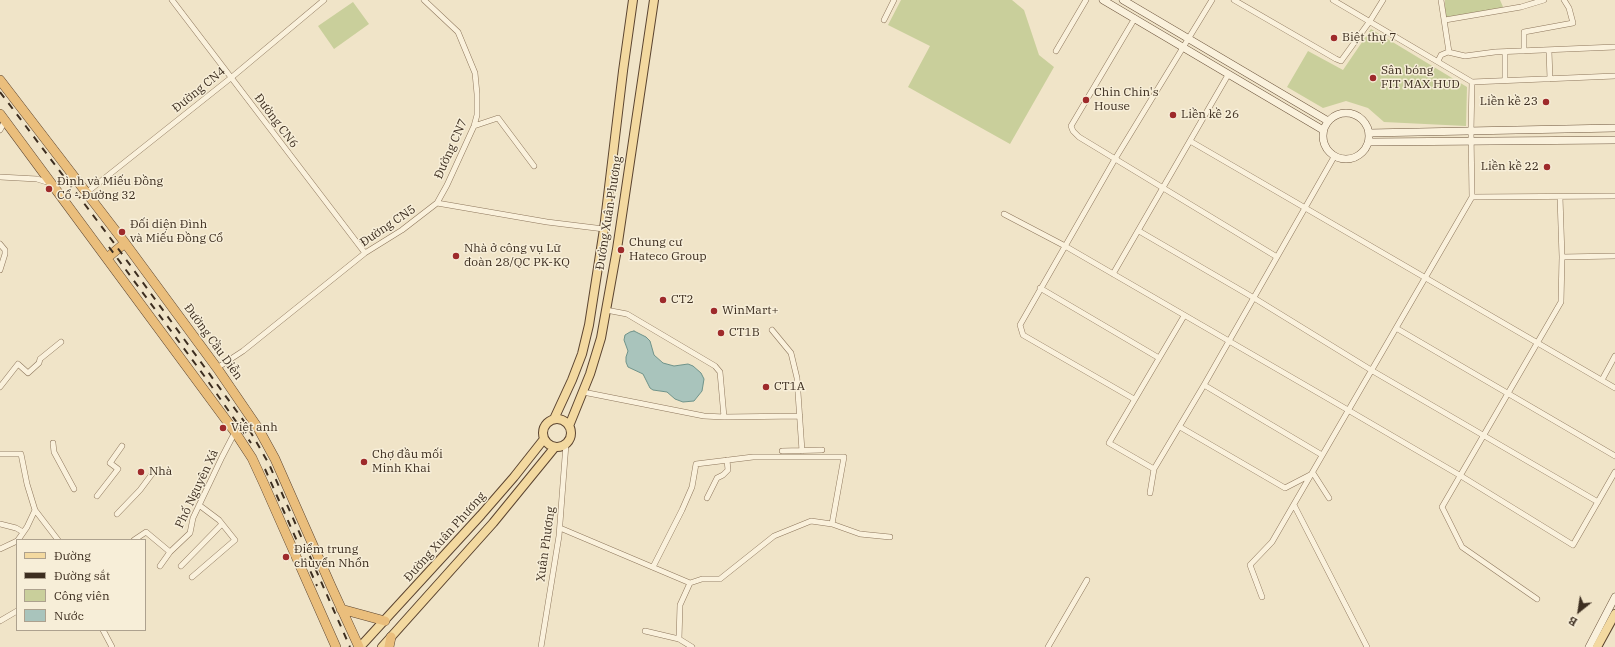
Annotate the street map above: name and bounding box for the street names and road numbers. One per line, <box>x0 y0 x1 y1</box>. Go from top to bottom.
street label: Đường CN4 <box>170 64 228 116</box>
street label: Đường CN6 <box>251 91 301 151</box>
street label: Đường CN7 <box>431 117 471 181</box>
street label: Đường Xuân Phương <box>593 155 625 271</box>
street label: Đường CN5 <box>357 202 419 250</box>
street label: Đường Cầu Diễn <box>181 301 245 383</box>
street label: Phố Nguyên Xá <box>172 447 222 531</box>
street label: Đường Xuân Phương <box>401 489 489 585</box>
street label: Xuân Phương <box>534 506 558 582</box>

